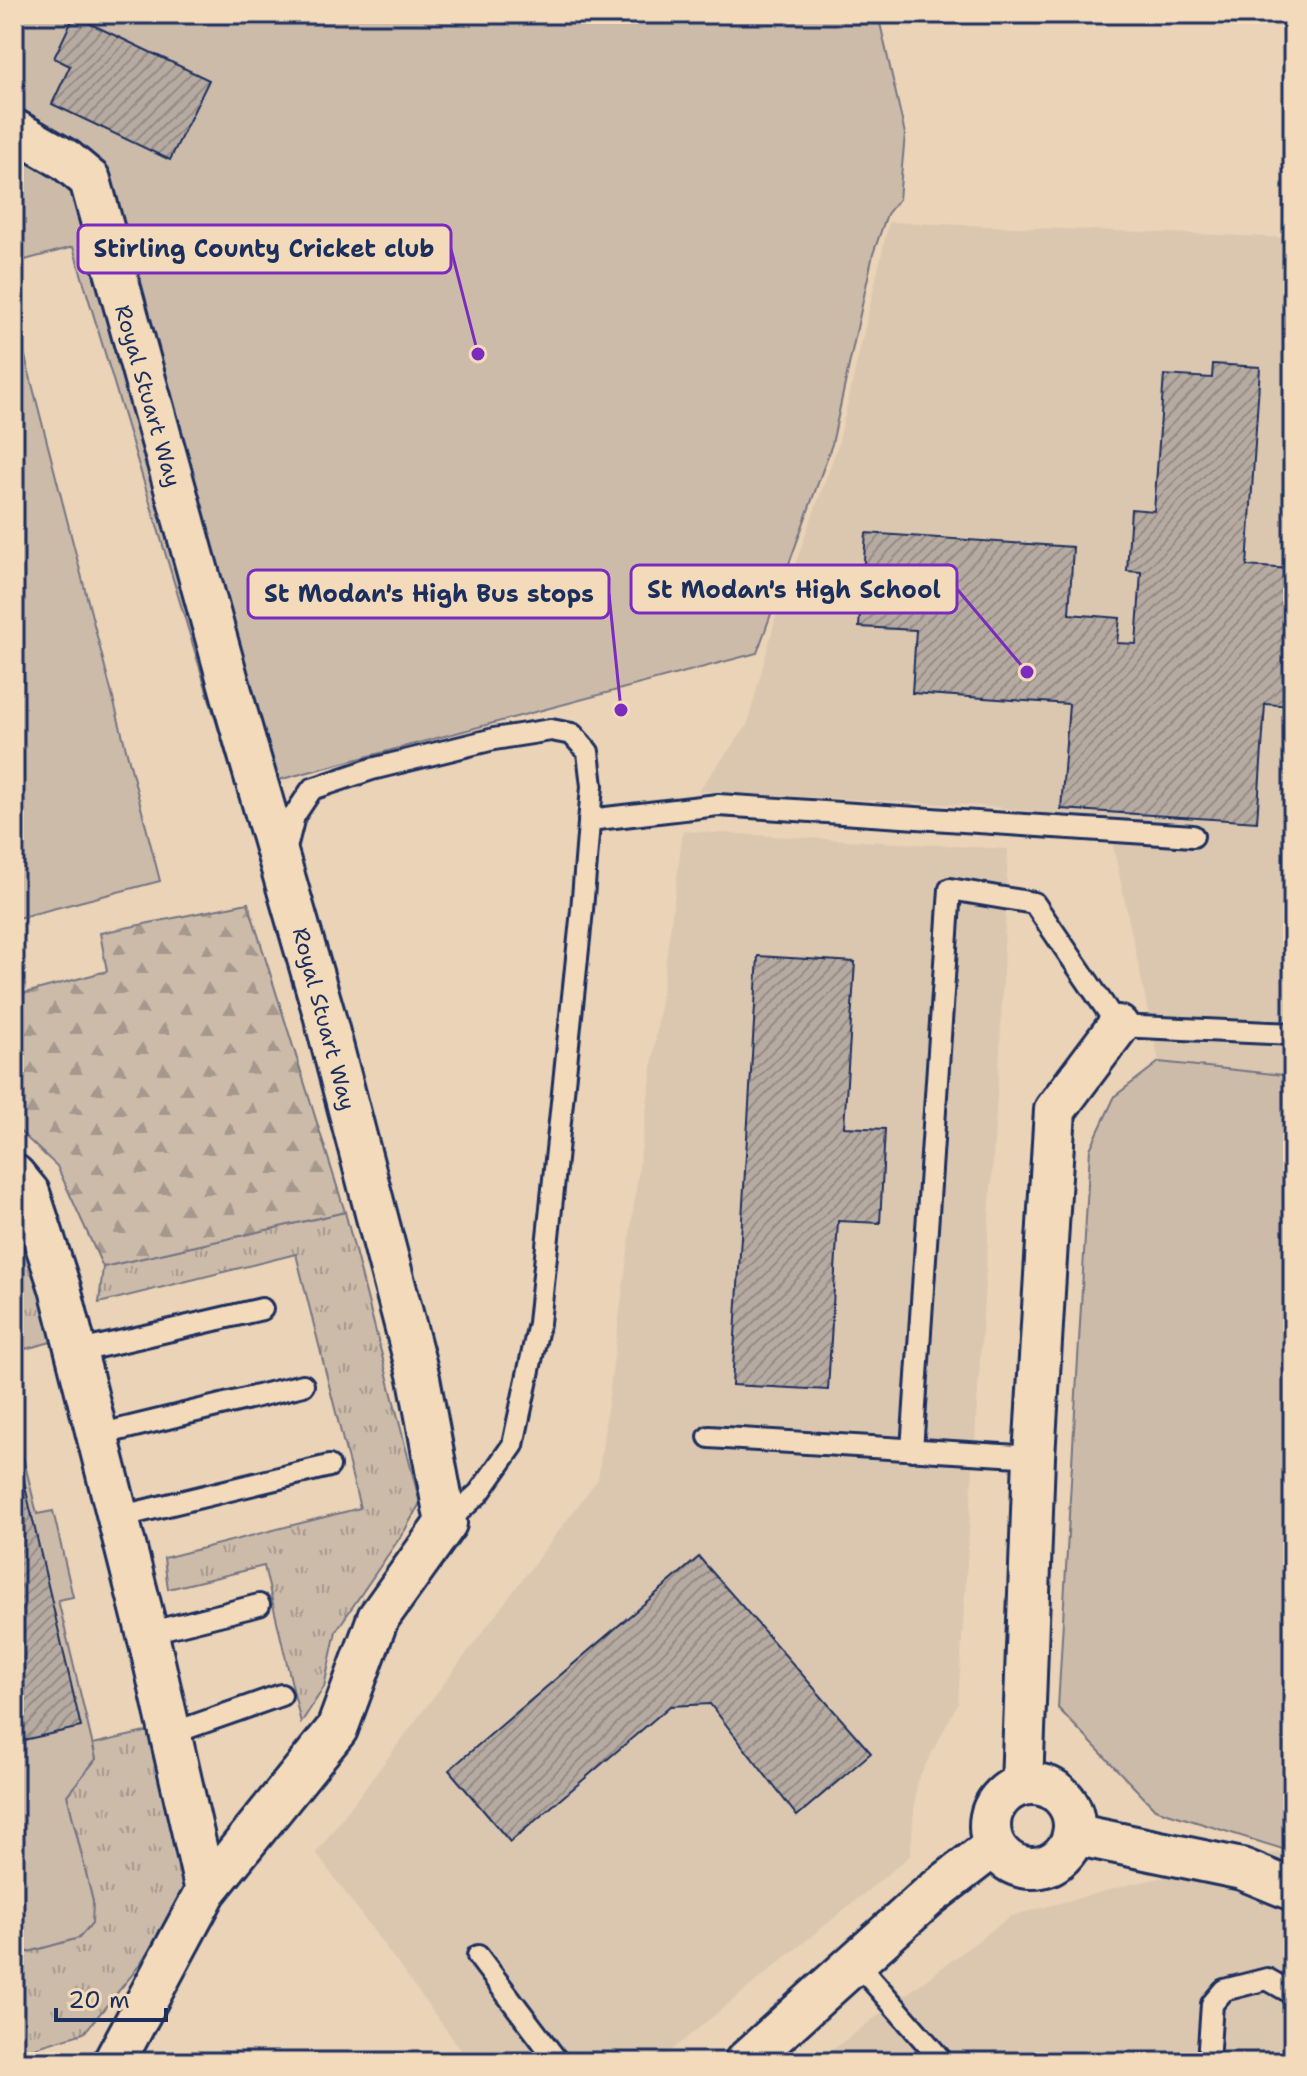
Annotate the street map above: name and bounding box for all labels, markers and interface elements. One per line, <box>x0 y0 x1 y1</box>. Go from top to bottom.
callout: Stirling County Cricket club <box>78 225 451 273</box>
text: Stirling County Cricket club <box>93 233 435 265</box>
street label: Royal Stuart Way <box>108 302 188 490</box>
callout: St Modan's High School <box>631 565 957 613</box>
callout: St Modan's High Bus stops <box>248 570 609 618</box>
text: St Modan's High School <box>647 574 941 606</box>
text: St Modan's High Bus stops <box>264 578 594 610</box>
street label: Royal Stuart Way <box>286 924 362 1114</box>
scale bar <box>56 1972 166 2022</box>
text: 20 m <box>68 1984 130 2016</box>

